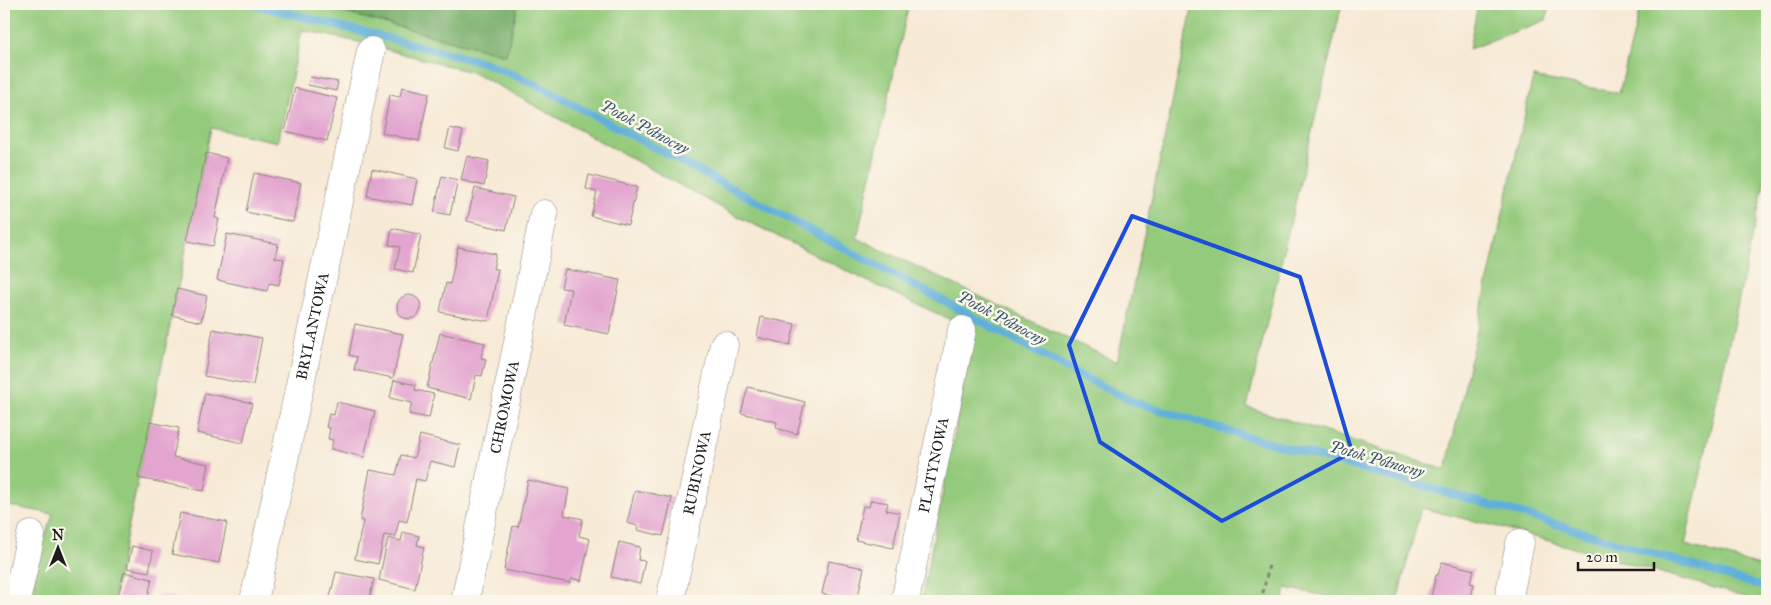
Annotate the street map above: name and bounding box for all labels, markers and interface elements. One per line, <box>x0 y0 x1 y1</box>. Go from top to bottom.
water label: Potok Północny <box>598 96 693 159</box>
street label: BRYLANTOWA <box>292 271 333 382</box>
water label: Potok Północny <box>955 287 1050 350</box>
street label: CHROMOWA <box>486 359 523 455</box>
street label: PLATYNOWA <box>915 415 952 514</box>
street label: RUBINOWA <box>679 429 715 517</box>
water label: Potok Północny <box>1328 436 1427 482</box>
north arrow <box>32 522 82 572</box>
text: N <box>52 527 64 544</box>
scale bar <box>1578 540 1655 572</box>
text: 20 m <box>1586 548 1618 566</box>

